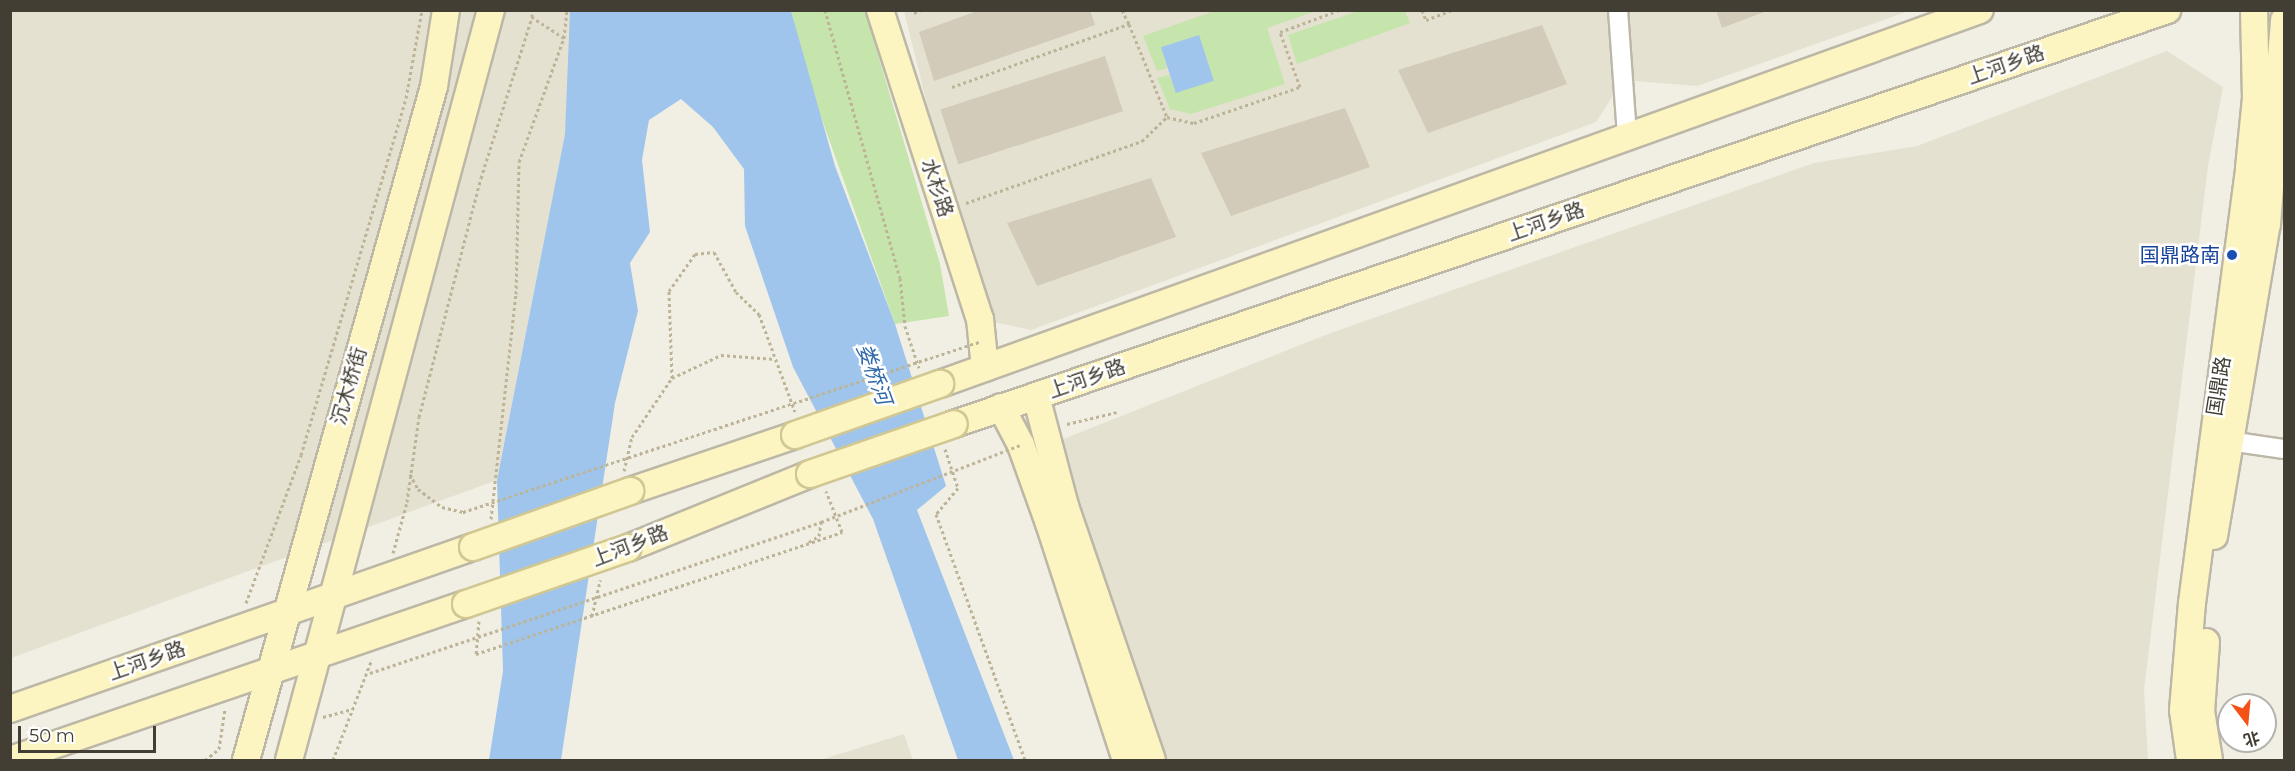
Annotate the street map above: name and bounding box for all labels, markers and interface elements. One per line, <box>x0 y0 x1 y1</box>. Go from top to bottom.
street label: 上河乡路 <box>1964 41 2048 89</box>
street label: 水杉路 <box>916 156 958 220</box>
street label: 上河乡路 <box>1504 198 1588 246</box>
place label: 国鼎路南 <box>2140 243 2220 267</box>
marker: 国鼎路南 <box>2225 248 2239 262</box>
water label: 娄桥河 <box>851 340 897 408</box>
street label: 沉木桥街 <box>326 344 372 428</box>
street label: 国鼎路 <box>2202 354 2236 418</box>
street label: 上河乡路 <box>1045 355 1129 403</box>
street label: 上河乡路 <box>588 520 672 572</box>
street label: 上河乡路 <box>105 637 189 685</box>
north arrow <box>2217 693 2277 753</box>
scale bar <box>21 714 159 752</box>
text: 50 m <box>29 725 75 747</box>
text: 北 <box>2241 728 2262 750</box>

